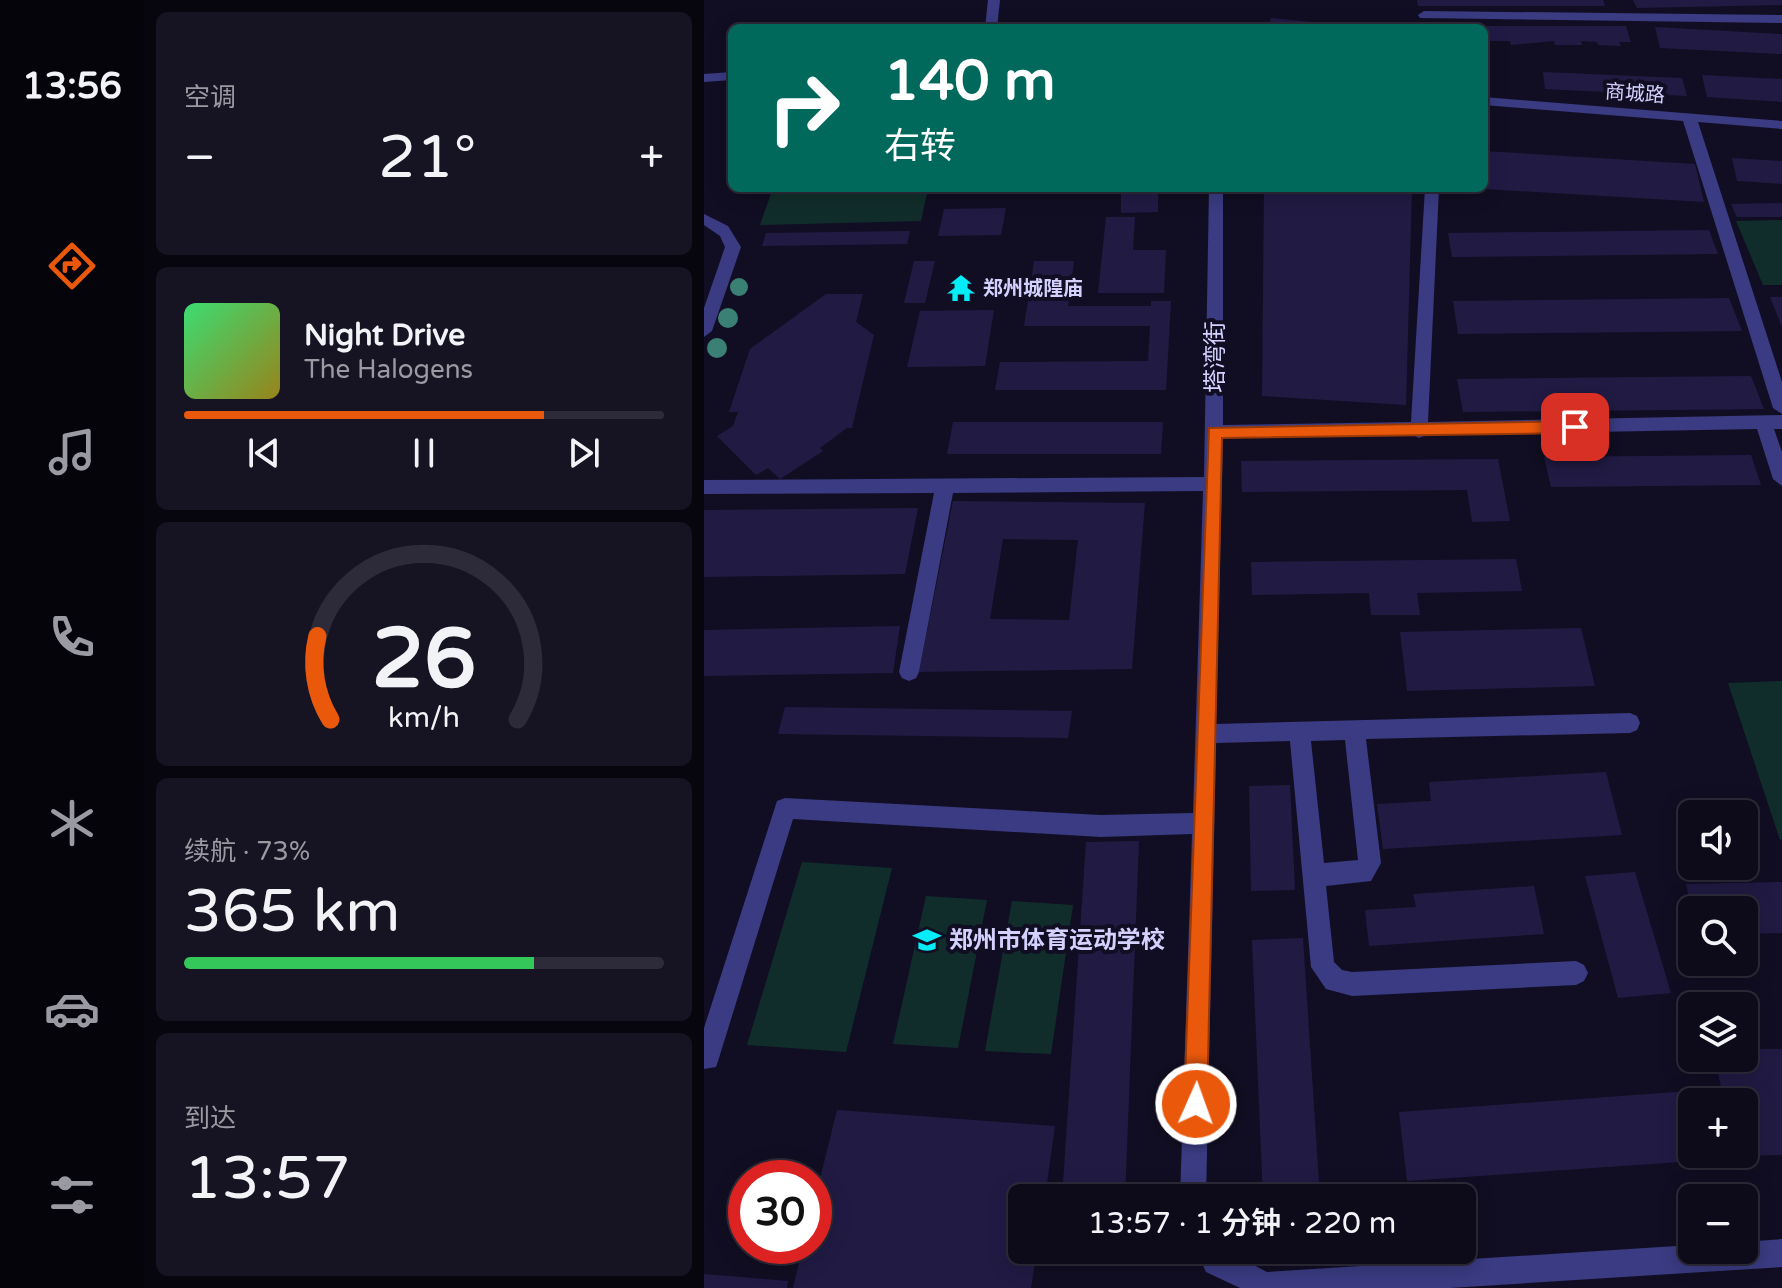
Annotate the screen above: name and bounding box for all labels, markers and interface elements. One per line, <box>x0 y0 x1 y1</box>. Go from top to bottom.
text: 140 m <box>884 48 1055 115</box>
icon: right <box>752 56 856 160</box>
text: 13:56 <box>22 65 122 108</box>
street label: 商城路 <box>1604 80 1666 108</box>
text: 空调 <box>184 82 236 113</box>
text: 21° <box>378 122 476 194</box>
text: 右转 <box>884 125 956 168</box>
text: − <box>184 132 215 185</box>
text: + <box>639 132 664 185</box>
icon: directions <box>44 238 100 294</box>
temple icon: 郑州城隍庙 <box>946 273 976 303</box>
place label: 郑州城隍庙 <box>983 277 1083 301</box>
text: Night Drive <box>304 317 465 354</box>
street label: 塔湾街 <box>1201 321 1230 393</box>
text: The Halogens <box>304 354 473 385</box>
pin <box>1541 393 1609 461</box>
icon: arrive <box>1553 405 1597 449</box>
icon: music <box>44 424 100 480</box>
icon: previous <box>242 431 286 475</box>
icon: pause <box>402 431 446 475</box>
icon: next <box>562 431 606 475</box>
icon: phone <box>44 609 100 665</box>
text: 26 <box>372 610 476 710</box>
text: km/h <box>388 701 460 735</box>
icon: climate <box>44 795 100 851</box>
map controls <box>1678 800 1758 1264</box>
button: sound <box>1678 800 1758 880</box>
text: 续航 · 73% <box>184 836 310 867</box>
text: 365 km <box>184 876 400 948</box>
button: search <box>1678 896 1758 976</box>
school or university icon: 郑州市体育运动学校 <box>912 925 942 955</box>
place label: 郑州市体育运动学校 <box>949 926 1165 955</box>
icon: car <box>44 981 100 1037</box>
button: layers <box>1678 992 1758 1072</box>
position arrow <box>1154 1062 1238 1146</box>
button: + <box>1678 1088 1758 1168</box>
text: 到达 <box>184 1103 236 1134</box>
text: 13:57 <box>184 1143 350 1215</box>
speed limit sign: 30 <box>728 1160 832 1264</box>
icon: filters <box>44 1167 100 1223</box>
button: − <box>1678 1184 1758 1264</box>
text: 13:57 · 1 分钟 · 220 m <box>1088 1205 1396 1242</box>

